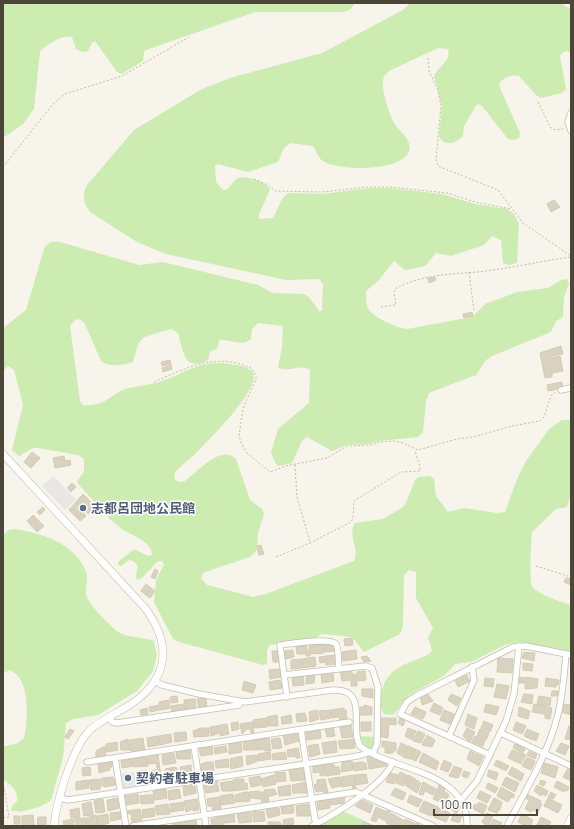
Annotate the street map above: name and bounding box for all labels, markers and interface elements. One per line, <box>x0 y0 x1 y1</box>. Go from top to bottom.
place label: 志都呂団地公民館 <box>91 499 195 517</box>
marker: 志都呂団地公民館 <box>78 503 88 513</box>
place label: 契約者駐車場 <box>136 769 214 787</box>
marker: 契約者駐車場 <box>123 773 133 783</box>
scale bar <box>434 791 537 817</box>
text: 100 m <box>440 796 472 813</box>

